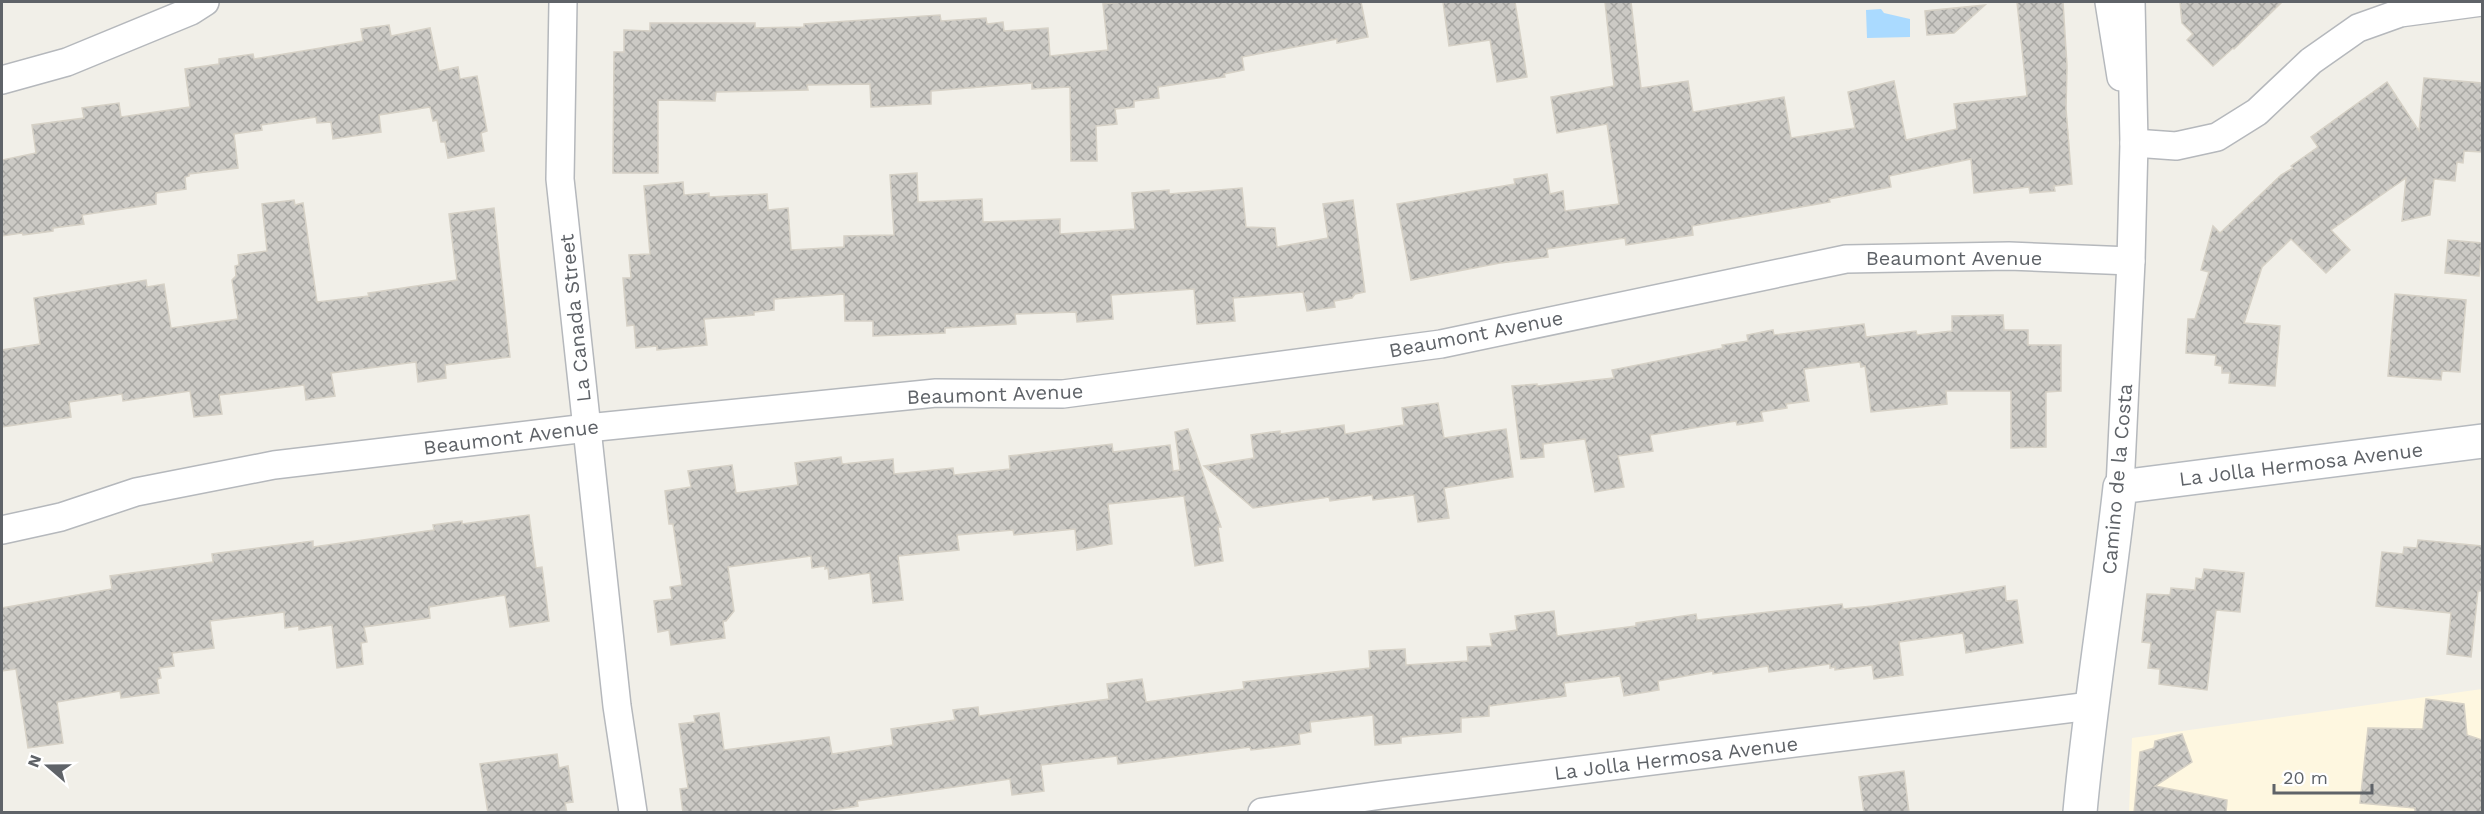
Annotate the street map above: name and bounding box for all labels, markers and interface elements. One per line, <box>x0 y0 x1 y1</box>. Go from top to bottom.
street label: La Canada Street <box>554 232 596 403</box>
street label: Beaumont Avenue <box>1866 246 2042 270</box>
street label: Beaumont Avenue <box>1387 305 1565 363</box>
street label: Beaumont Avenue <box>906 379 1084 409</box>
street label: Camino de la Costa <box>2097 383 2137 575</box>
street label: Beaumont Avenue <box>422 414 600 460</box>
street label: La Jolla Hermosa Avenue <box>2178 437 2424 491</box>
street label: La Jolla Hermosa Avenue <box>1553 731 1799 785</box>
north arrow <box>18 736 78 796</box>
text: N <box>23 752 45 770</box>
scale bar <box>2274 757 2372 795</box>
text: 20 m <box>2283 767 2328 788</box>

